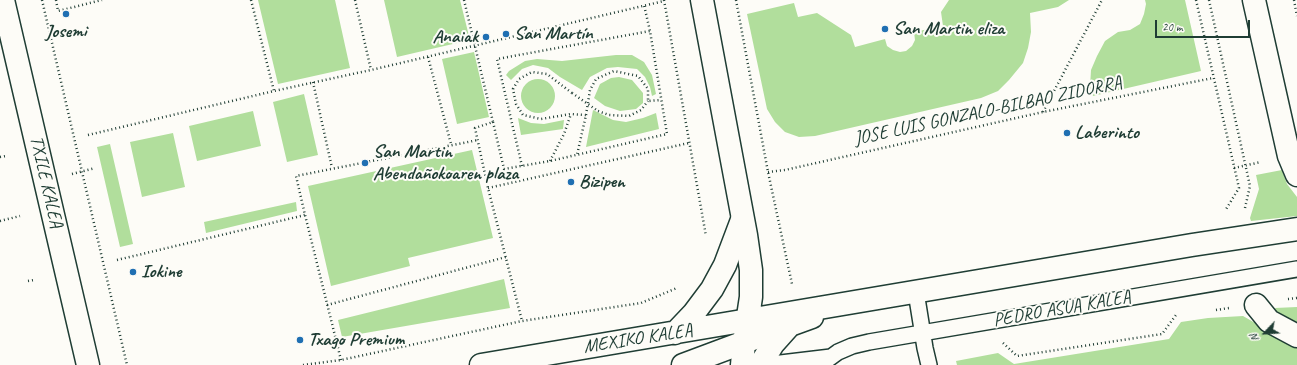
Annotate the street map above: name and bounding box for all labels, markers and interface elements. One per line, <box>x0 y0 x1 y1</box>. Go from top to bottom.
marker: Josemi <box>61 9 71 19</box>
scale bar <box>1157 12 1252 38</box>
place label: San Martin eliza <box>893 18 1004 40</box>
text: 20 m <box>1162 19 1182 35</box>
place label: Josemi <box>45 21 87 43</box>
place label: San Martín <box>514 23 593 45</box>
marker: San Martin eliza <box>880 24 890 34</box>
place label: Anaiak <box>432 26 478 48</box>
marker: San Martín <box>501 29 511 39</box>
marker: Anaiak <box>481 32 491 42</box>
street label: JOSE LUIS GONZALO-BILBAO ZIDORRA <box>852 71 1124 151</box>
place label: Laberinto <box>1075 122 1139 144</box>
marker: Laberinto <box>1062 128 1072 138</box>
street label: TXILE KALEA <box>24 134 68 230</box>
place label: San Martin Abendañokoaren plaza <box>373 141 518 185</box>
marker: San Martin Abendañokoaren plaza <box>360 158 370 168</box>
place label: Bizipen <box>579 171 625 193</box>
marker: Bizipen <box>566 177 576 187</box>
place label: Iokine <box>141 261 181 283</box>
marker: Iokine <box>128 267 138 277</box>
street label: PEDRO ASUA KALEA <box>992 286 1132 332</box>
north arrow <box>1245 313 1285 353</box>
street label: MEXIKO KALEA <box>582 319 694 359</box>
place label: Txago Premium <box>308 329 404 351</box>
text: N <box>1246 332 1262 344</box>
marker: Txago Premium <box>295 335 305 345</box>

